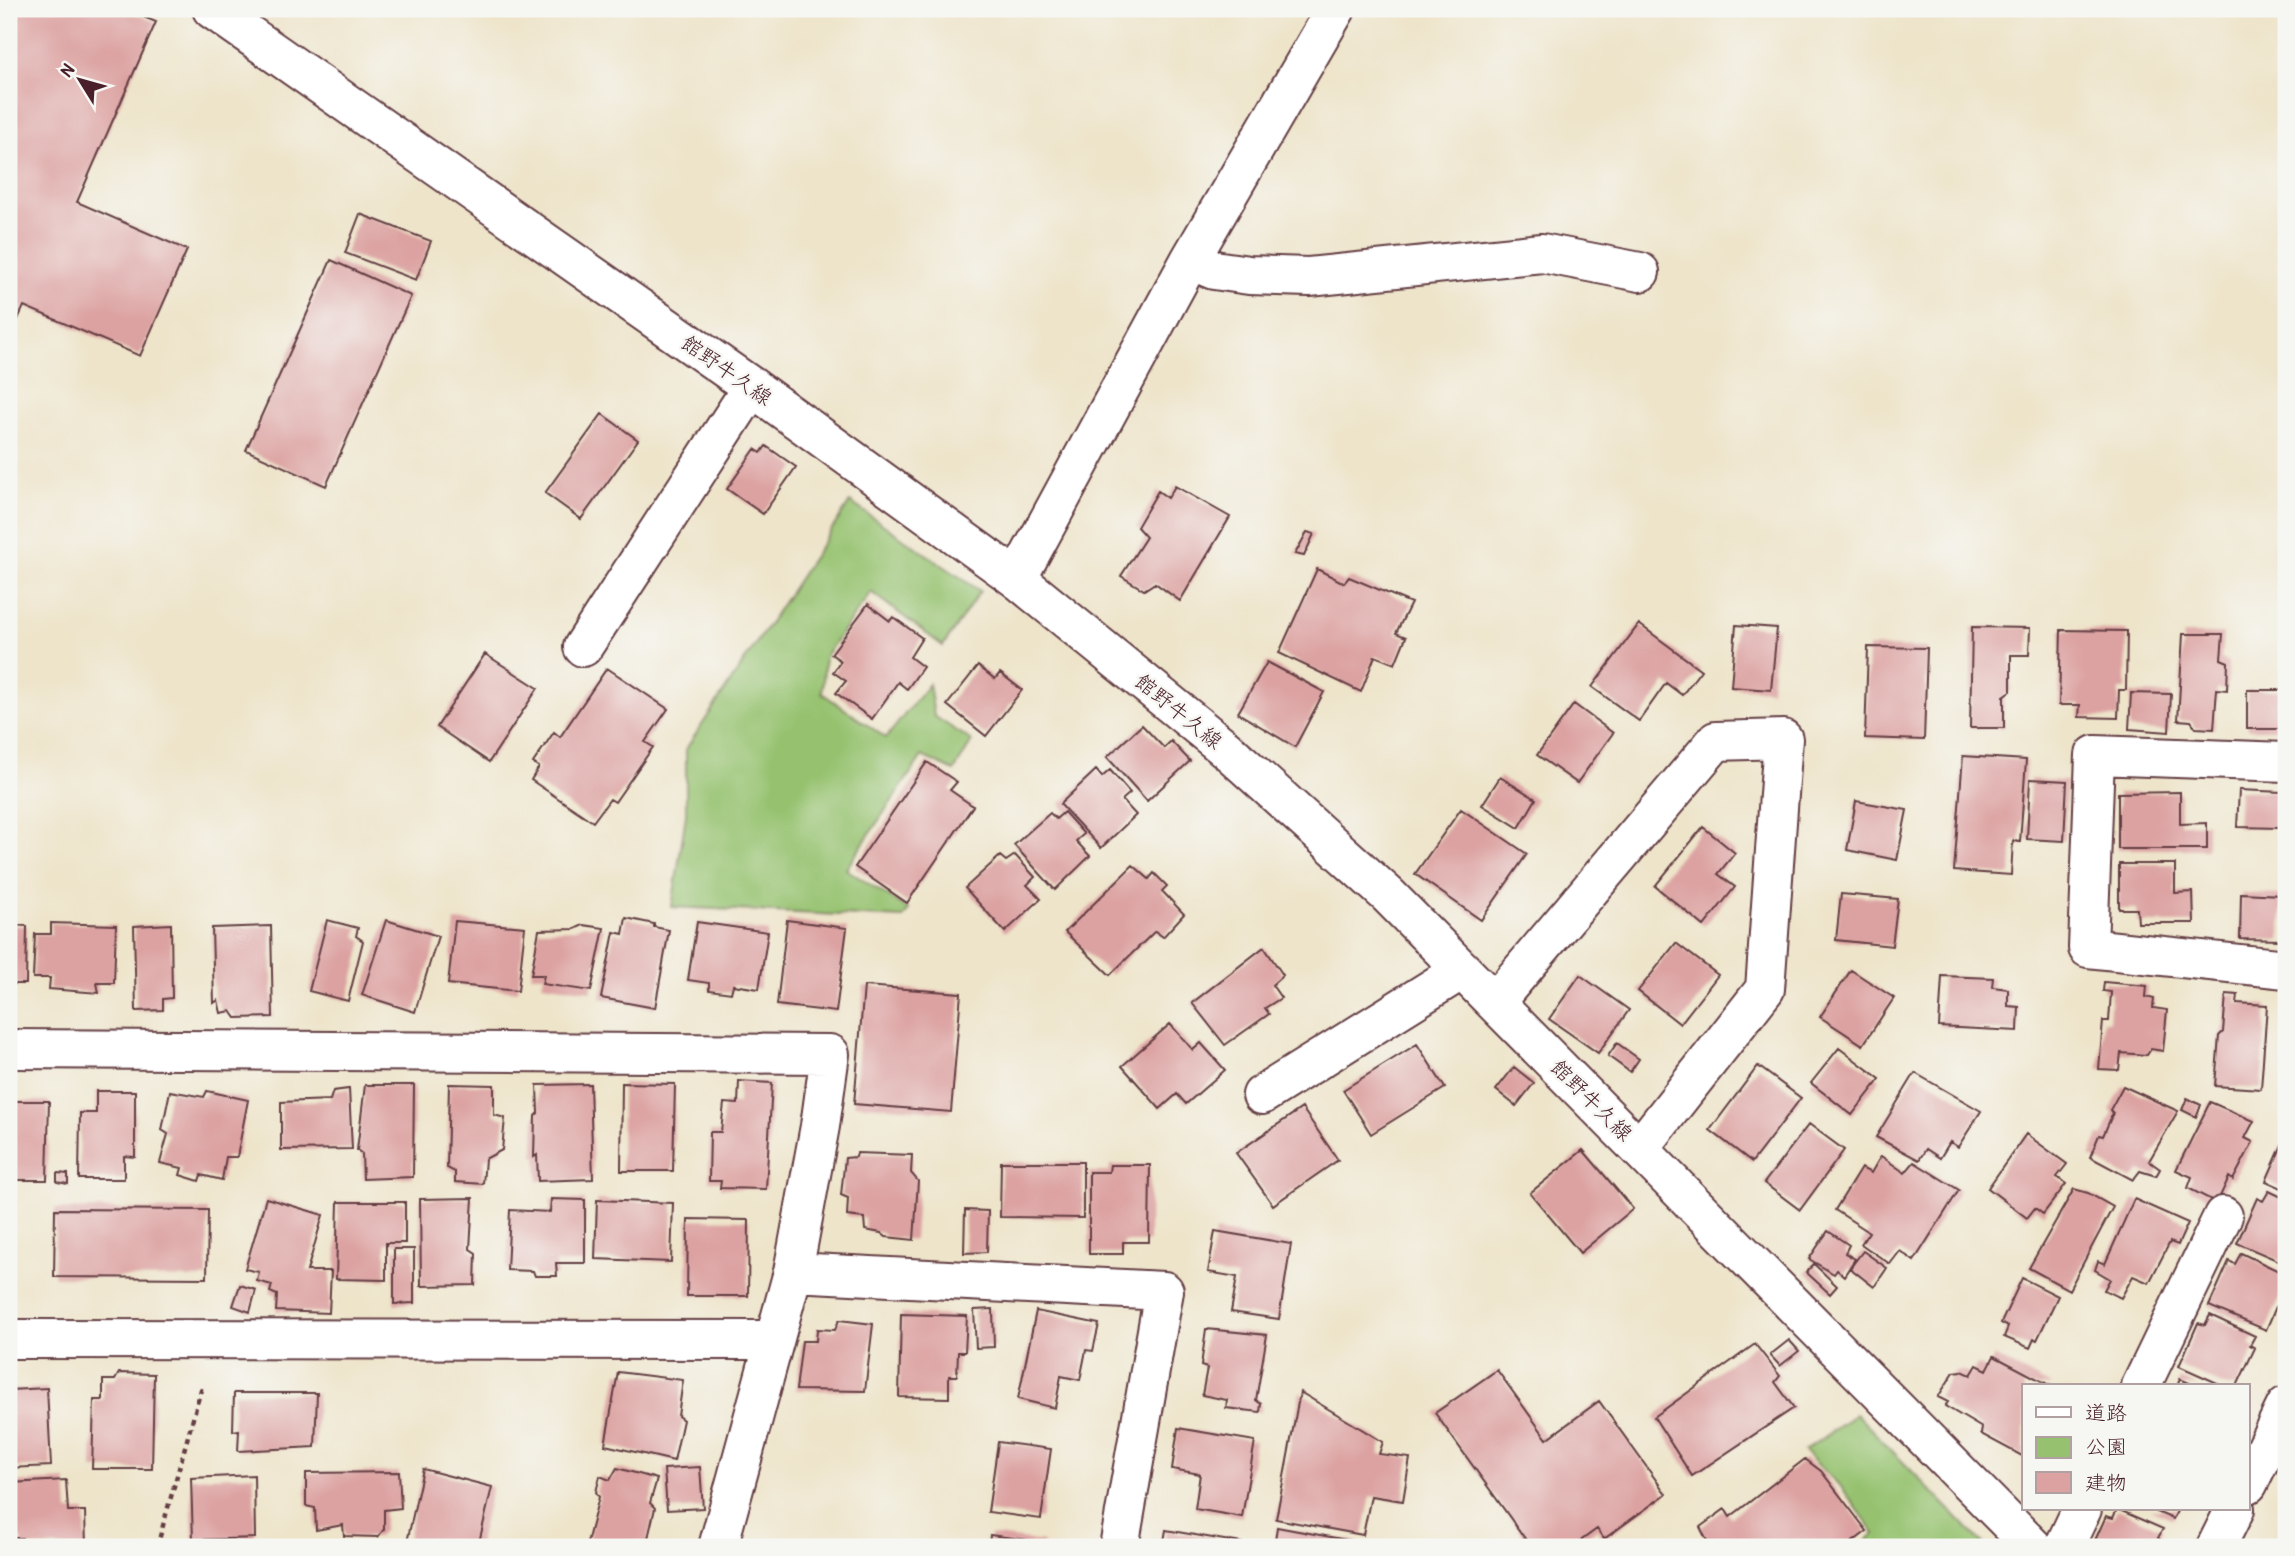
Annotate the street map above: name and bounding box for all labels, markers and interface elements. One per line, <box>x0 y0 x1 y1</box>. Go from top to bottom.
north arrow <box>46 46 116 116</box>
text: N <box>53 58 80 82</box>
street label: 館野牛久線 <box>676 328 778 412</box>
street label: 館野牛久線 <box>1129 667 1229 755</box>
street label: 館野牛久線 <box>1545 1053 1639 1147</box>
legend <box>2022 1384 2250 1510</box>
text: 道路 <box>2085 1398 2127 1427</box>
text: 公園 <box>2085 1432 2127 1461</box>
text: 建物 <box>2085 1468 2127 1497</box>

